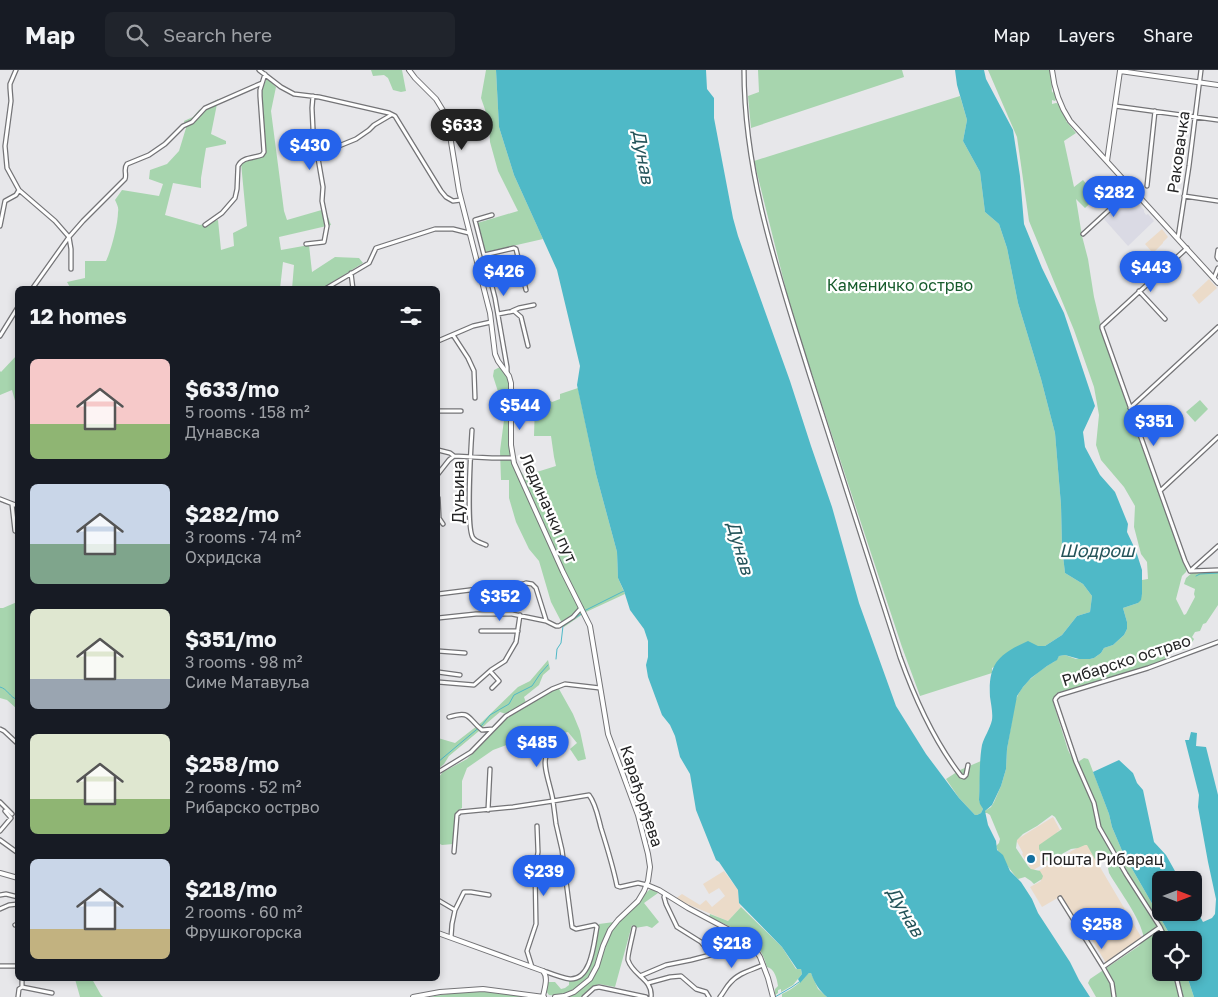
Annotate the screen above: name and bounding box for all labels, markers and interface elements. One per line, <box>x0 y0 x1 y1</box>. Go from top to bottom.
search box <box>105 12 455 57</box>
text: Map <box>25 20 75 49</box>
icon: search <box>123 21 151 49</box>
text: Search here <box>163 23 272 46</box>
text: Map <box>993 24 1030 46</box>
text: Layers <box>1058 24 1115 46</box>
text: Share <box>1143 24 1193 46</box>
pin: $633 <box>432 108 492 151</box>
street label: Раковачка <box>1162 109 1194 195</box>
text: $633 <box>442 115 482 135</box>
water label: Дунав <box>628 127 660 186</box>
pin: $430 <box>280 128 340 171</box>
text: $430 <box>290 135 330 155</box>
pin: $282 <box>1084 176 1144 218</box>
text: $282 <box>1094 182 1134 202</box>
pin: $443 <box>1121 250 1181 293</box>
pin: $426 <box>474 254 534 297</box>
text: $443 <box>1131 257 1171 277</box>
text: $426 <box>484 261 524 281</box>
park label: Каменичко острво <box>827 275 973 295</box>
icon: filters <box>397 302 425 330</box>
text: 12 homes <box>30 303 127 329</box>
text: $633/mo <box>185 376 279 402</box>
icon: home <box>70 379 130 439</box>
pin: $544 <box>490 388 550 431</box>
text: $544 <box>500 395 540 415</box>
text: 5 rooms · 158 m² <box>185 402 310 422</box>
pin: $351 <box>1124 404 1184 447</box>
text: $351 <box>1135 411 1173 431</box>
text: Дунавска <box>185 422 260 442</box>
street label: Лединачки пут <box>516 450 582 566</box>
street label: Дуњина <box>448 461 468 523</box>
text: $282/mo <box>185 501 279 527</box>
icon: home <box>70 504 130 564</box>
water label: Дунав <box>723 518 759 578</box>
text: 3 rooms · 74 m² <box>185 527 301 547</box>
water label: Шодрош <box>1059 539 1136 561</box>
text: Охридска <box>185 547 262 567</box>
pin: $352 <box>470 580 530 622</box>
text: $352 <box>480 586 520 606</box>
text: $351/mo <box>185 626 277 652</box>
icon: home <box>70 629 130 689</box>
street label: Рибарско острво <box>1059 630 1193 690</box>
text: 3 rooms · 98 m² <box>185 652 302 672</box>
text: Симе Матавуља <box>185 672 309 692</box>
pin: $485 <box>507 726 567 768</box>
text: $485 <box>517 732 557 752</box>
street label: Карађорђева <box>616 743 668 849</box>
text: $258/mo <box>185 751 279 777</box>
icon: home <box>70 754 130 814</box>
text: 2 rooms · 52 m² <box>185 777 301 797</box>
text: Рибарско острво <box>185 797 319 817</box>
place label: Пошта Рибарац <box>1041 849 1164 869</box>
marker: Пошта Рибарац <box>1025 853 1037 865</box>
pin: $239 <box>514 854 574 897</box>
text: $239 <box>524 861 564 881</box>
north arrow <box>1152 871 1202 921</box>
map controls <box>1152 871 1202 981</box>
text: $218/mo <box>185 876 277 902</box>
icon: home <box>70 879 130 939</box>
water label: Дунав <box>882 882 930 941</box>
text: 2 rooms · 60 m² <box>185 902 303 922</box>
pin: $258 <box>1072 908 1132 950</box>
text: $258 <box>1082 914 1122 934</box>
text: Фрушкогорска <box>185 922 302 942</box>
pin: $218 <box>702 926 762 969</box>
button: locate <box>1152 931 1202 981</box>
text: $218 <box>713 933 751 953</box>

